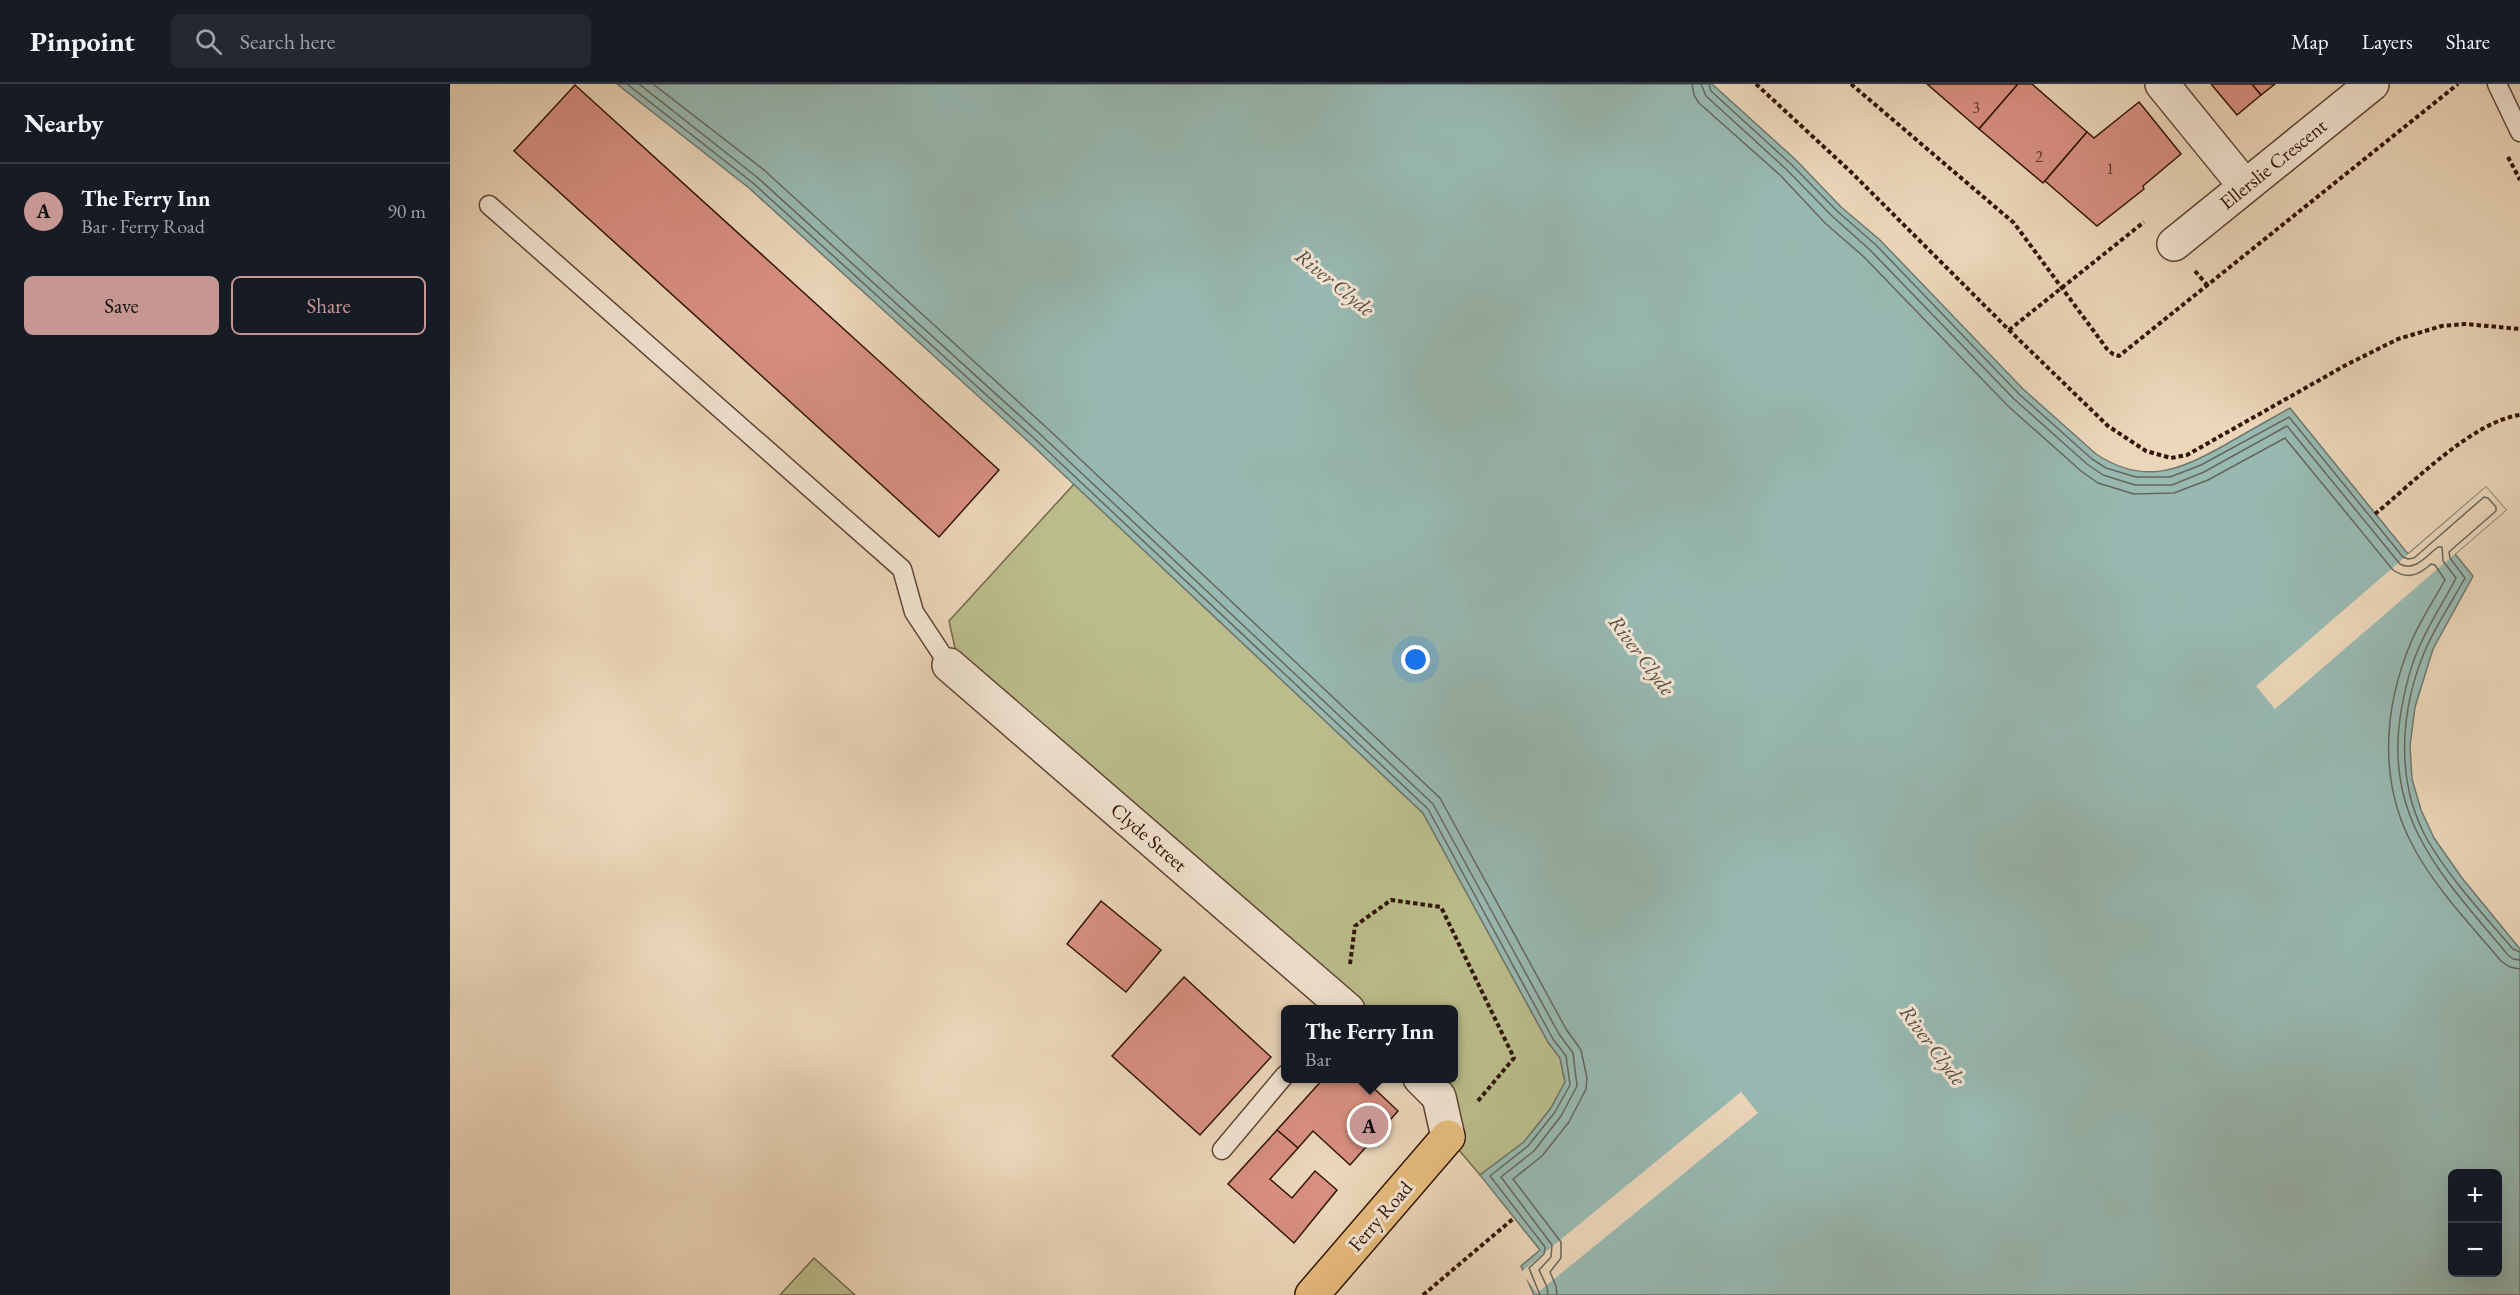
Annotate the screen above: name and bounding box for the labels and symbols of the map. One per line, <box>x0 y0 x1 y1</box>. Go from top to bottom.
house number: 3 <box>1972 97 1980 118</box>
street label: Ellerslie Crescent <box>2214 112 2333 215</box>
house number: 2 <box>2035 146 2043 167</box>
house number: 1 <box>2106 158 2114 179</box>
water label: River Clyde <box>1290 242 1381 323</box>
water label: River Clyde <box>1603 609 1682 701</box>
your location <box>1401 645 1430 674</box>
street label: Clyde Street <box>1105 797 1193 878</box>
water label: River Clyde <box>1894 999 1973 1091</box>
pin: A <box>1350 1102 1388 1148</box>
street label: Ferry Road <box>1342 1175 1418 1257</box>

